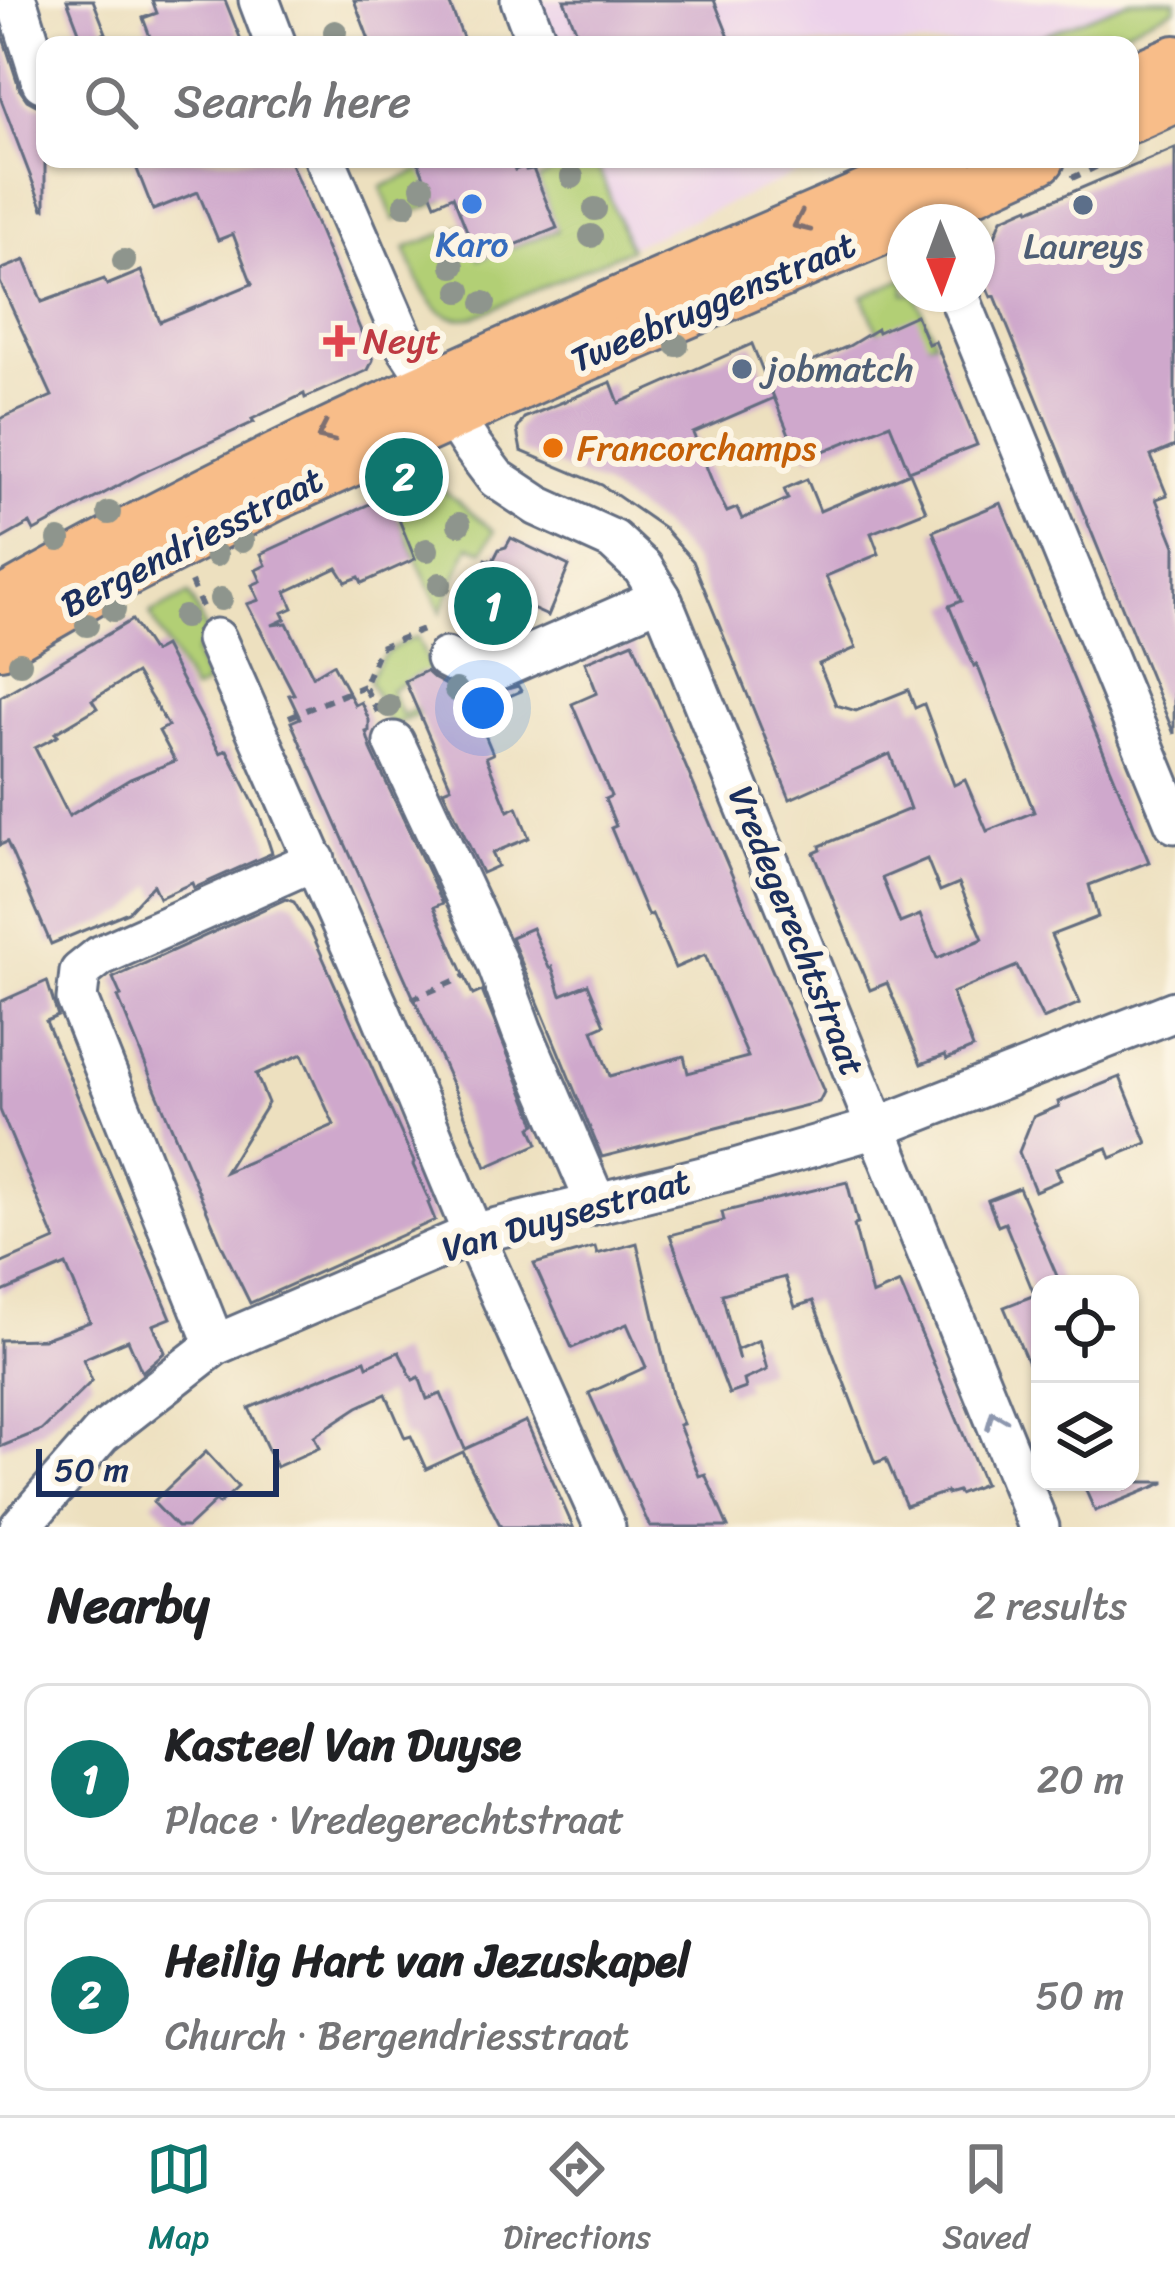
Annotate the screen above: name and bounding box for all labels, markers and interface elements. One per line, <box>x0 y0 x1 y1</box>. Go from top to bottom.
search box <box>36 36 1139 168</box>
text: Search here <box>174 62 411 142</box>
icon: search <box>78 69 144 135</box>
marker: Karo <box>459 191 485 217</box>
marker: Laureys <box>1070 192 1096 218</box>
north arrow <box>887 204 995 312</box>
one-way arrow <box>792 209 813 233</box>
place label: Karo <box>435 212 509 276</box>
street label: Tweebruggenstraat <box>560 213 866 391</box>
place label: Laureys <box>1023 214 1143 278</box>
place label: Neyt <box>363 309 441 373</box>
marker: Neyt <box>326 328 352 354</box>
place label: jobmatch <box>759 337 914 401</box>
marker: jobmatch <box>729 356 755 382</box>
place label: Francorchamps <box>577 416 816 480</box>
one-way arrow <box>316 420 337 443</box>
pin: 2 <box>365 432 443 522</box>
marker: Francorchamps <box>540 435 566 461</box>
street label: Bergendriesstraat <box>49 448 335 636</box>
pin: 1 <box>454 561 532 651</box>
your location <box>453 678 513 738</box>
street label: Vredegerechtstraat <box>709 776 885 1086</box>
street label: Van Duysestraat <box>434 1149 698 1281</box>
map controls <box>1031 1275 1139 1491</box>
button: locate <box>1031 1275 1139 1383</box>
button: layers <box>1031 1383 1139 1491</box>
one-way arrow <box>985 1409 1009 1430</box>
text: 50 m <box>54 1441 129 1499</box>
scale bar <box>36 1443 279 1496</box>
text: Nearby <box>48 1560 209 1650</box>
text: 2 results <box>973 1571 1127 1640</box>
text: Kasteel Van Duyse <box>165 1705 521 1785</box>
text: 1 <box>82 1745 98 1814</box>
text: 20 m <box>1037 1745 1124 1814</box>
text: Place · Vredegerechtstraat <box>165 1785 624 1854</box>
text: Heilig Hart van Jezuskapel <box>165 1921 690 2001</box>
text: 2 <box>79 1961 101 2030</box>
text: 50 m <box>1035 1961 1124 2030</box>
text: Church · Bergendriesstraat <box>165 2001 629 2070</box>
tab: Map <box>146 2136 212 2266</box>
tab: Directions <box>503 2136 651 2266</box>
tab: Saved <box>942 2136 1029 2266</box>

